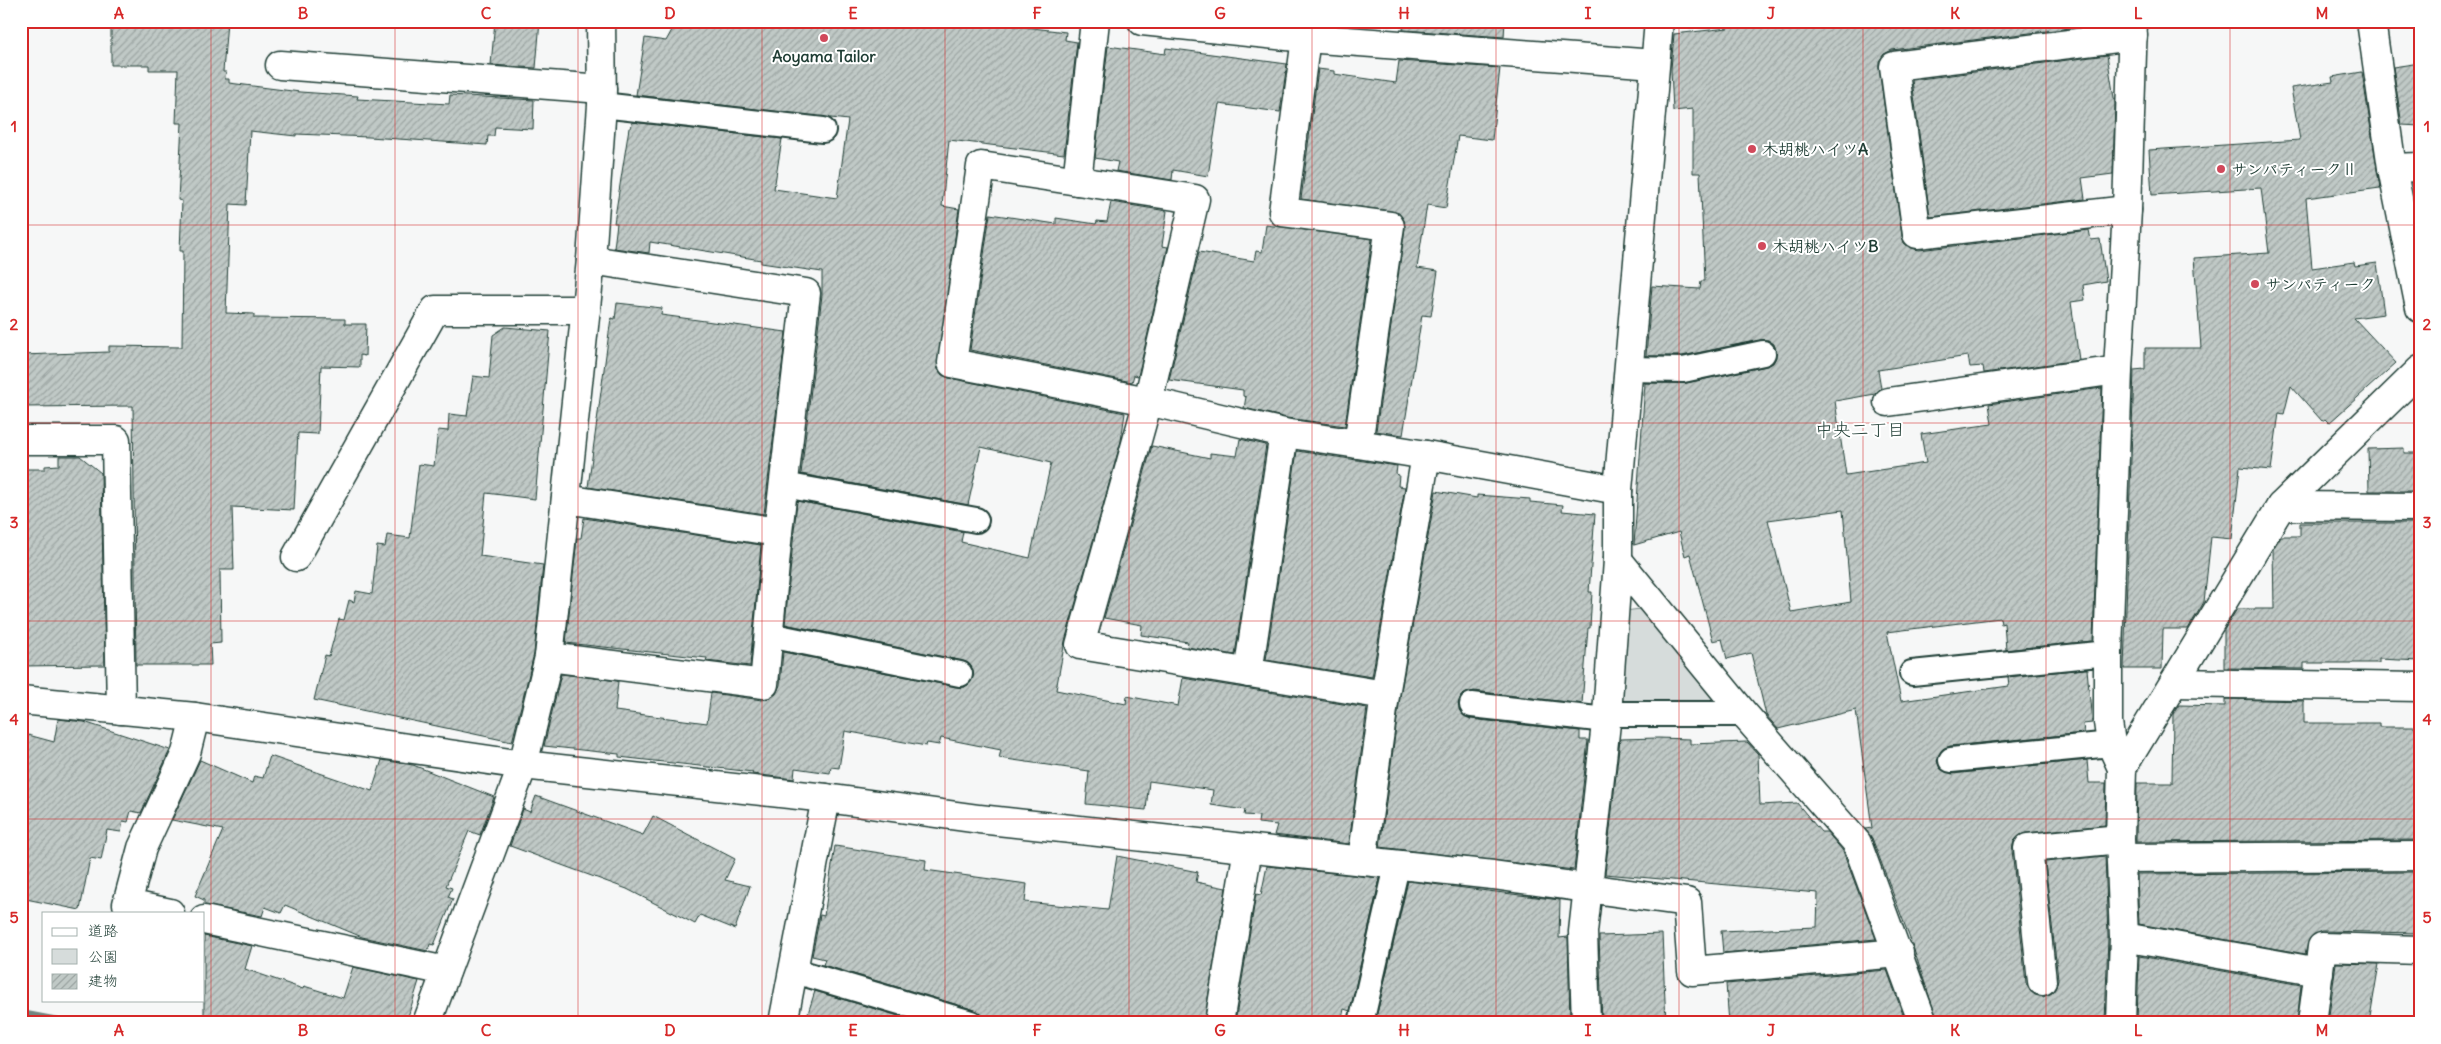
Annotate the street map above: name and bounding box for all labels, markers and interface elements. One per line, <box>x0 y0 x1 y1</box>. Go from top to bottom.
text: A <box>114 3 124 23</box>
text: B <box>298 3 309 23</box>
text: C <box>481 3 492 23</box>
text: D <box>664 3 676 23</box>
text: E <box>848 3 858 23</box>
text: F <box>1032 3 1042 23</box>
text: G <box>1214 3 1226 23</box>
text: H <box>1398 3 1410 23</box>
text: I <box>1585 3 1592 23</box>
text: J <box>1767 3 1776 23</box>
text: K <box>1950 3 1960 23</box>
text: L <box>2134 3 2143 23</box>
text: M <box>2316 3 2329 23</box>
marker: Aoyama Tailor <box>818 32 830 44</box>
place label: Aoyama Tailor <box>772 46 876 67</box>
text: 1 <box>11 116 17 136</box>
text: 1 <box>2424 116 2430 136</box>
place label: 木胡桃ハイツA <box>1762 139 1868 159</box>
marker: 木胡桃ハイツA <box>1746 143 1758 155</box>
place label: サンパティークⅡ <box>2231 159 2357 179</box>
marker: サンパティークⅡ <box>2215 163 2227 175</box>
place label: 木胡桃ハイツB <box>1772 236 1879 256</box>
marker: 木胡桃ハイツB <box>1756 240 1768 252</box>
place label: サンパティーク <box>2265 274 2375 294</box>
marker: サンパティーク <box>2249 278 2261 290</box>
text: 2 <box>10 314 19 334</box>
text: 2 <box>2423 314 2432 334</box>
district label: 中央二丁目 <box>1815 418 1905 441</box>
text: 3 <box>9 512 19 532</box>
text: 3 <box>2422 512 2432 532</box>
text: 4 <box>9 709 19 729</box>
text: 4 <box>2422 709 2432 729</box>
text: 5 <box>9 907 19 927</box>
text: 5 <box>2422 907 2432 927</box>
legend <box>42 912 205 1002</box>
text: 道路 <box>88 921 118 940</box>
text: 公園 <box>88 947 118 966</box>
text: 建物 <box>88 971 118 990</box>
text: A <box>114 1020 124 1040</box>
text: B <box>298 1020 309 1040</box>
text: C <box>481 1020 492 1040</box>
text: D <box>664 1020 676 1040</box>
text: E <box>848 1020 858 1040</box>
text: F <box>1032 1020 1042 1040</box>
text: G <box>1214 1020 1226 1040</box>
text: H <box>1398 1020 1410 1040</box>
text: I <box>1585 1020 1592 1040</box>
text: J <box>1767 1020 1776 1040</box>
text: K <box>1950 1020 1960 1040</box>
text: L <box>2134 1020 2143 1040</box>
text: M <box>2316 1020 2329 1040</box>

